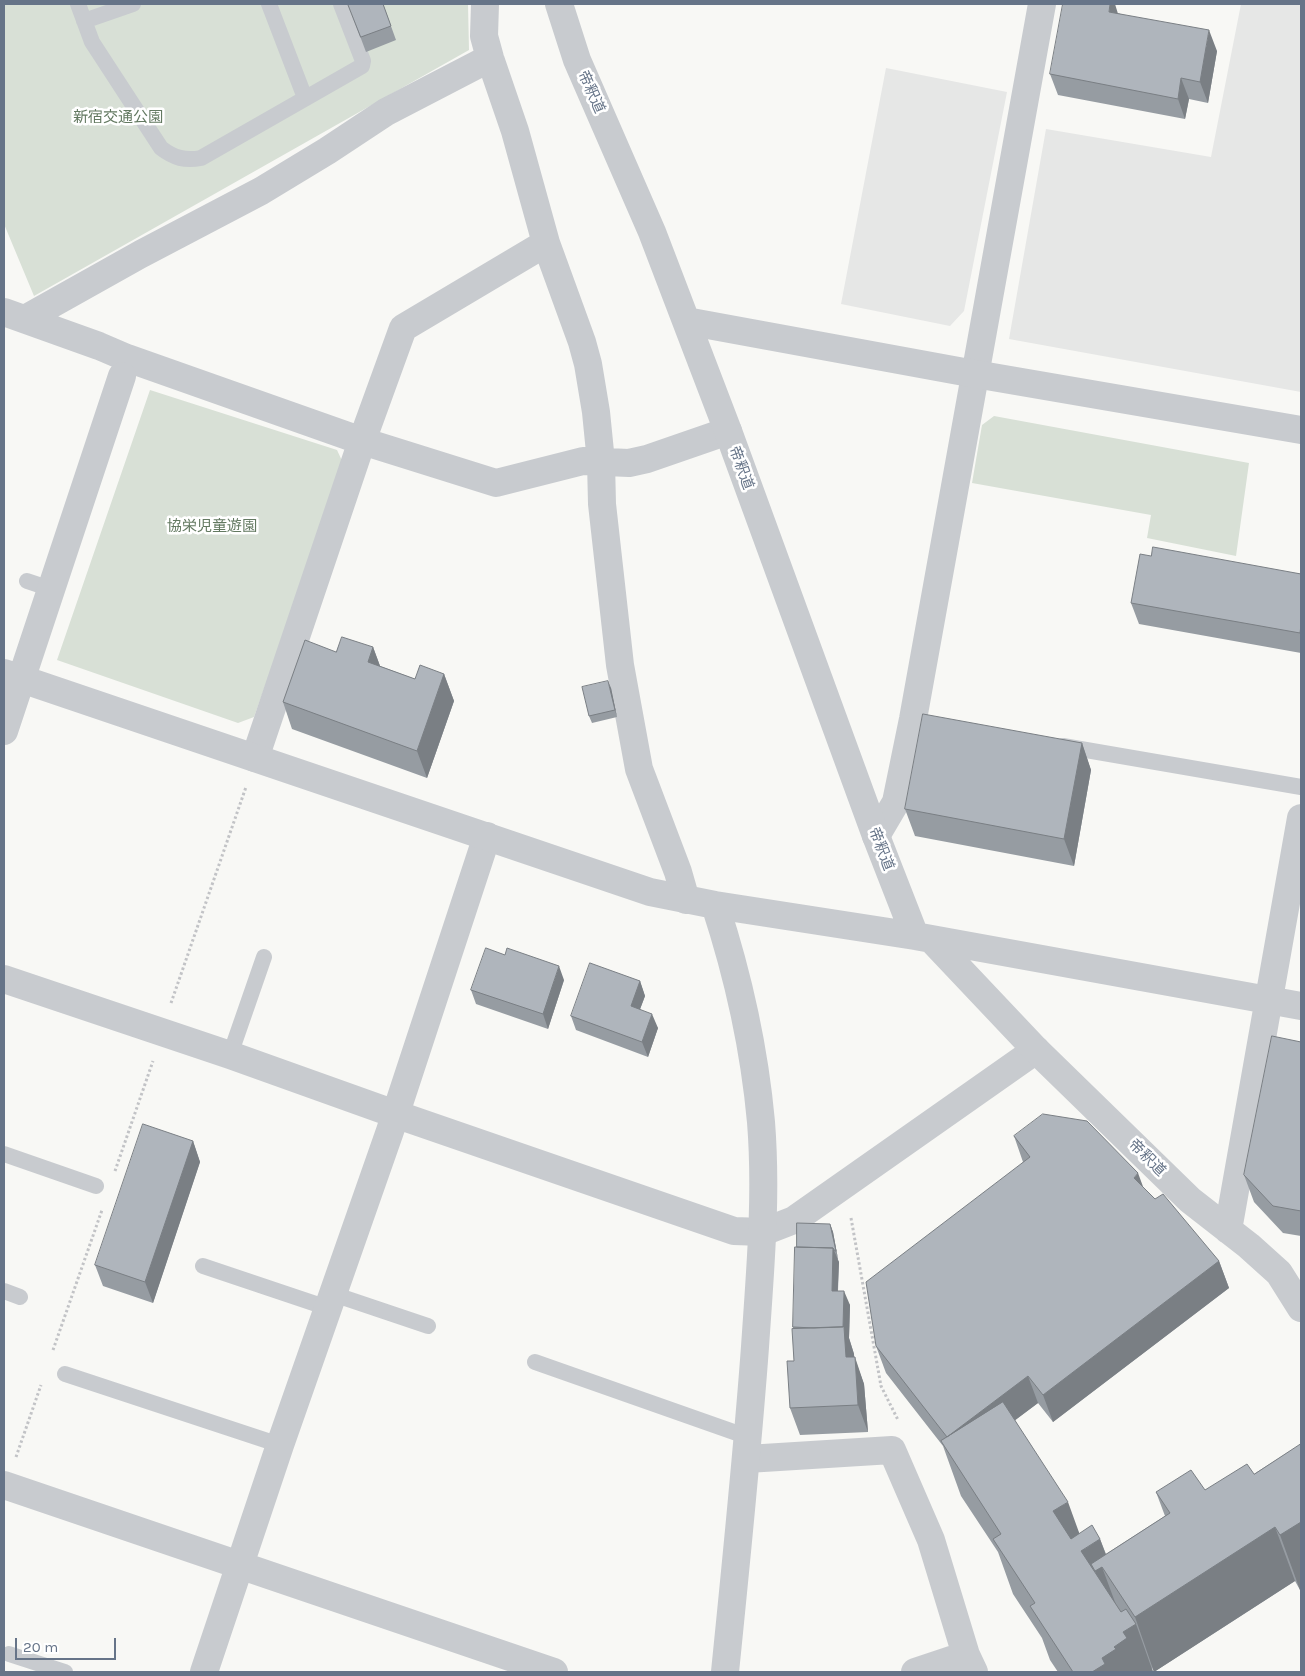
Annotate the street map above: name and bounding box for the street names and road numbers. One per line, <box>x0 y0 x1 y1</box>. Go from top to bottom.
street label: 帝釈道 <box>574 68 608 116</box>
street label: 帝釈道 <box>725 444 757 492</box>
street label: 帝釈道 <box>865 825 897 873</box>
street label: 帝釈道 <box>1125 1136 1169 1180</box>

